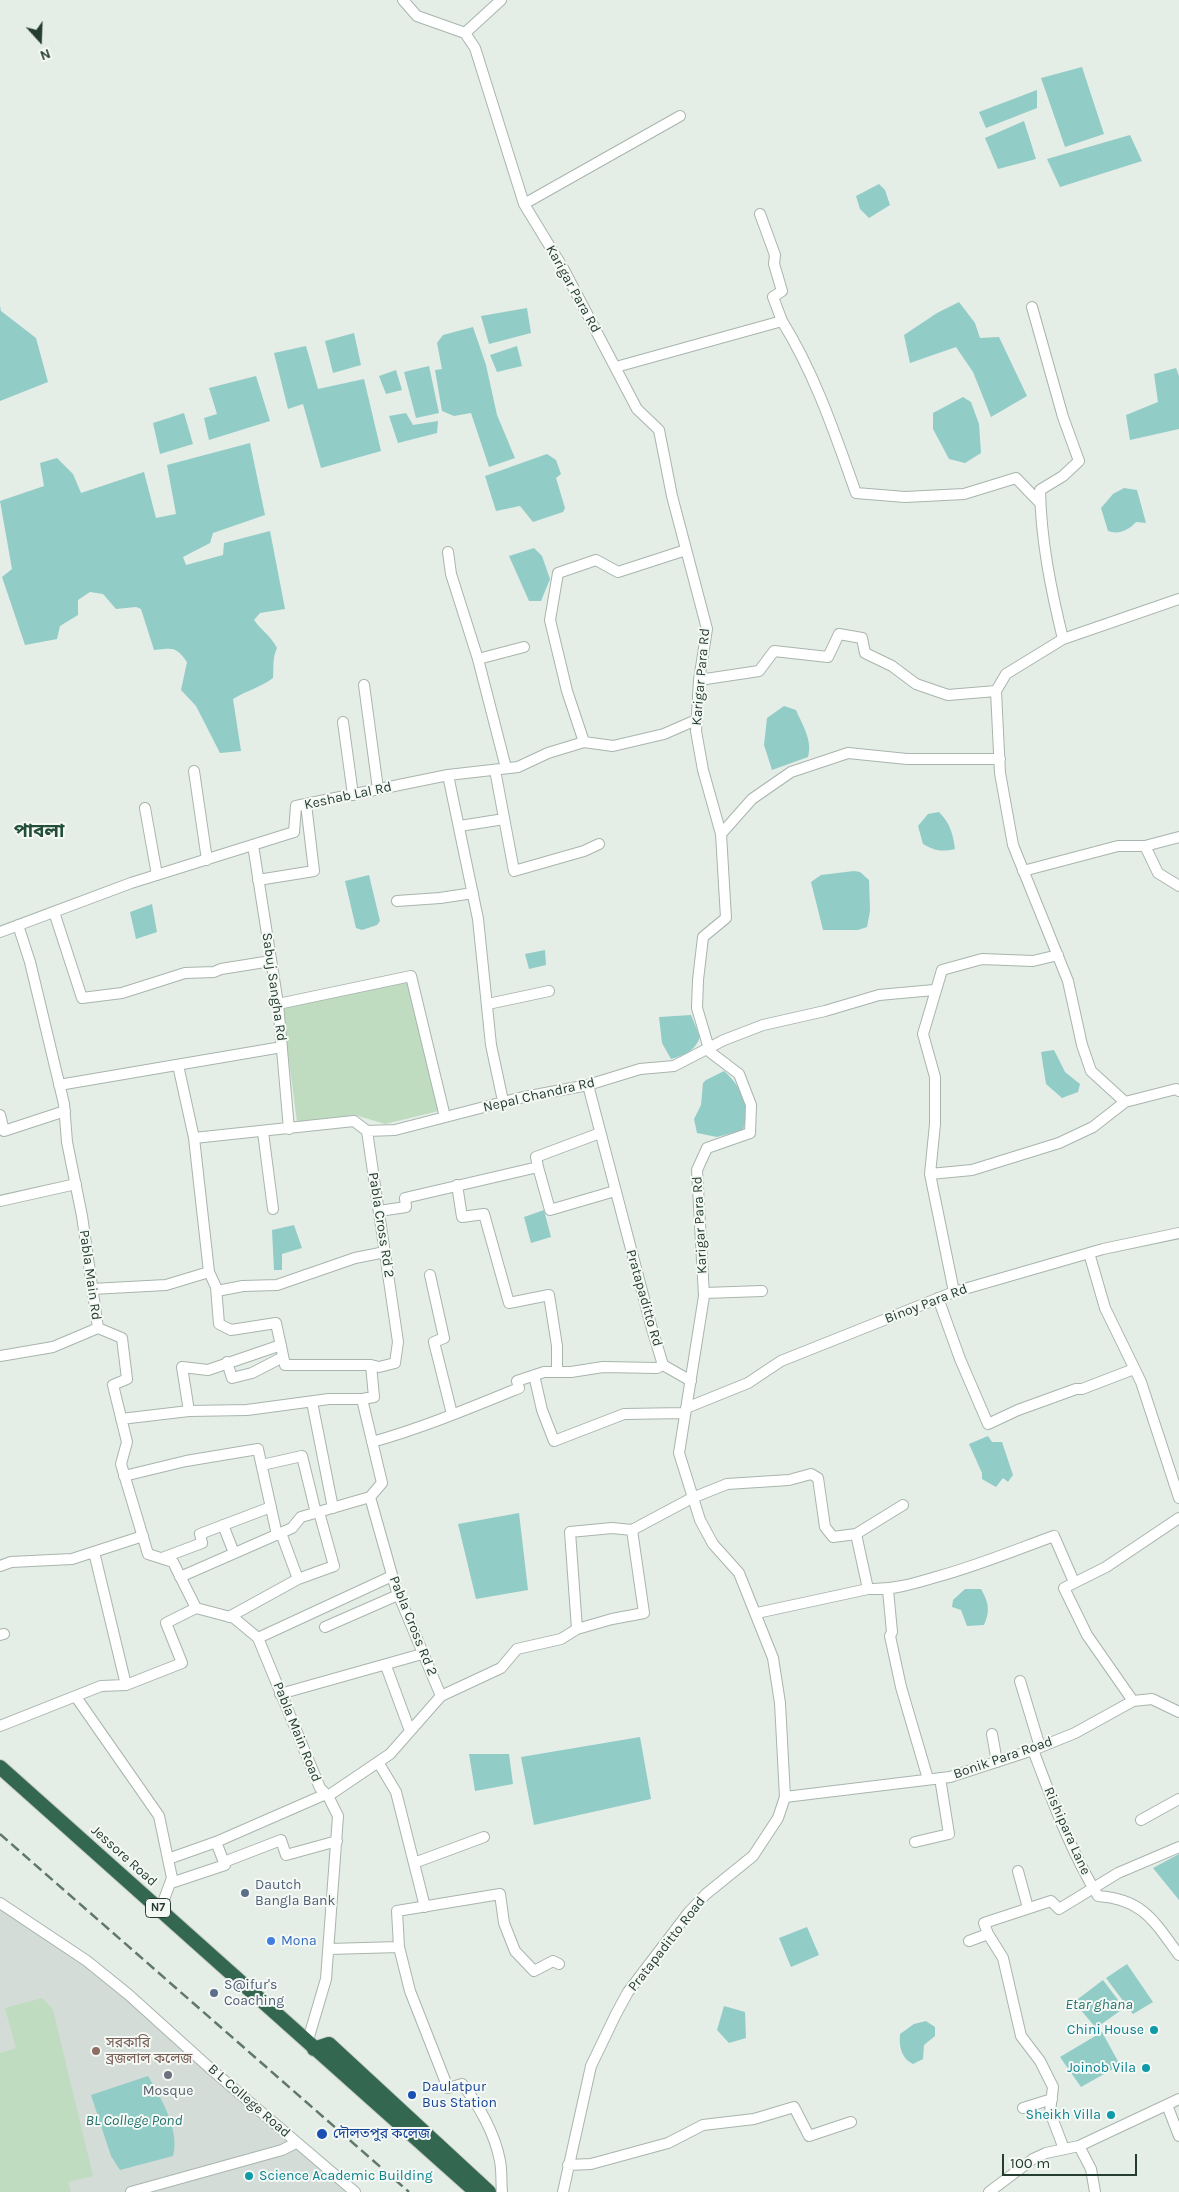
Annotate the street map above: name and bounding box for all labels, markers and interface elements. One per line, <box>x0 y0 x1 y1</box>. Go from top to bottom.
north arrow <box>15 15 65 65</box>
text: N <box>38 45 53 64</box>
street label: Karigar Para Rd <box>542 242 604 336</box>
street label: Karigar Para Rd <box>688 628 714 726</box>
street label: Keshab Lal Rd <box>303 779 393 813</box>
district label: পাবলা <box>14 821 64 843</box>
street label: Sabuj Sangha Rd <box>258 932 290 1042</box>
street label: Nepal Chandra Rd <box>481 1074 597 1116</box>
street label: Pabla Cross Rd 2 <box>364 1171 398 1279</box>
street label: Karigar Para Rd <box>689 1176 711 1274</box>
street label: Pabla Main Rd <box>75 1229 105 1321</box>
street label: Pratapaditto Rd <box>622 1248 666 1348</box>
street label: Binoy Para Rd <box>882 1281 970 1327</box>
street label: Pabla Cross Rd 2 <box>385 1574 441 1678</box>
street label: Pabla Main Road <box>269 1680 325 1784</box>
street label: Bonik Para Road <box>951 1733 1055 1783</box>
street label: Rishipara Lane <box>1040 1784 1094 1878</box>
street label: Jessore Road <box>88 1822 160 1890</box>
place label: Dautch Bangla Bank <box>255 1877 335 1910</box>
marker: Dautch Bangla Bank <box>239 1887 251 1899</box>
street label: Pratapaditto Road <box>625 1893 709 1995</box>
road number: N7 <box>146 1899 170 1918</box>
place label: Mona <box>281 1933 317 1949</box>
marker: Mona <box>265 1935 277 1947</box>
place label: S@ifur's Coaching <box>224 1977 284 2010</box>
marker: S@ifur's Coaching <box>208 1987 220 1999</box>
water label: Etar ghana <box>1065 1996 1133 2014</box>
place label: Chini House <box>1067 2022 1144 2038</box>
marker: Chini House <box>1148 2024 1160 2036</box>
place label: সরকারি ব্রজলাল কলেজ <box>106 2035 192 2068</box>
marker: সরকারি ব্রজলাল কলেজ <box>90 2045 102 2057</box>
place label: Joinob Vila <box>1067 2060 1136 2076</box>
street label: B L College Road <box>204 2061 294 2141</box>
marker: Joinob Vila <box>1140 2062 1152 2074</box>
marker: Mosque <box>162 2069 174 2081</box>
place label: Daulatpur Bus Station <box>422 2079 497 2112</box>
place label: Mosque <box>143 2083 193 2099</box>
marker: Daulatpur Bus Station <box>406 2089 418 2101</box>
place label: Sheikh Villa <box>1025 2107 1101 2123</box>
marker: Sheikh Villa <box>1105 2109 1117 2121</box>
water label: BL College Pond <box>86 2112 182 2130</box>
place label: দৌলতপুর কলেজ <box>333 2126 430 2142</box>
marker: দৌলতপুর কলেজ <box>315 2127 329 2141</box>
scale bar <box>1004 2144 1139 2176</box>
text: 100 m <box>1010 2154 1050 2172</box>
place label: Science Academic Building <box>259 2168 433 2184</box>
marker: Science Academic Building <box>243 2170 255 2182</box>

